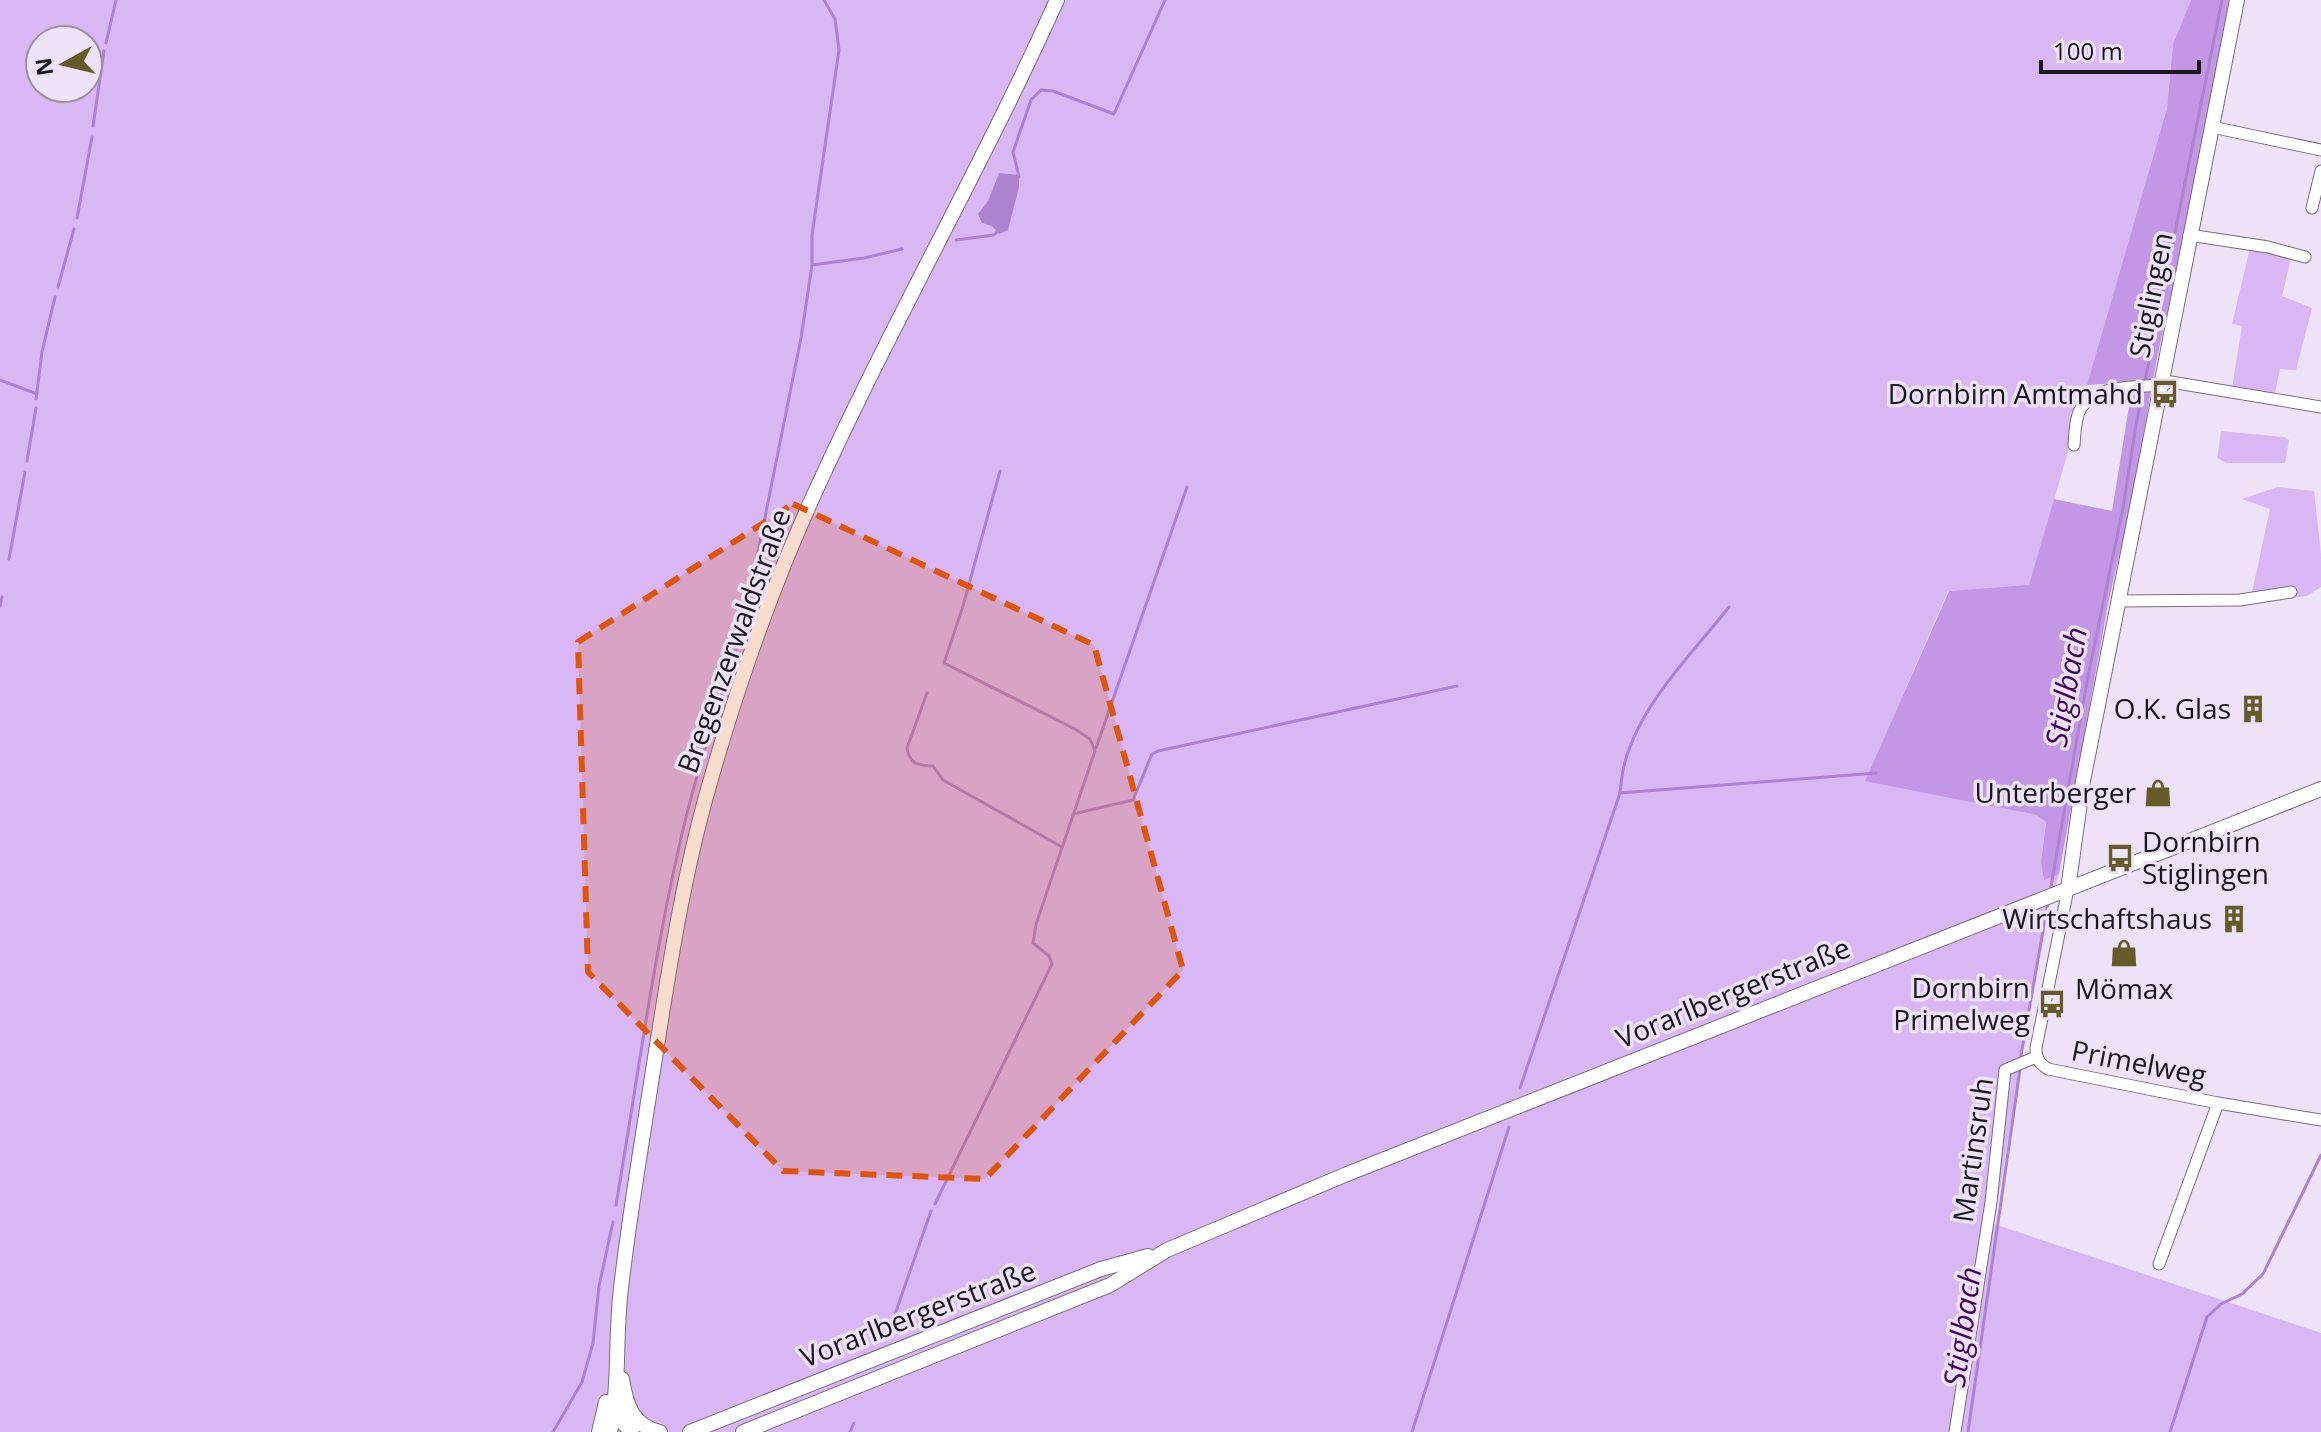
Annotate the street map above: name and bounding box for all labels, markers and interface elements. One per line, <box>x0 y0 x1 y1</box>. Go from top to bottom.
north arrow <box>24 24 104 104</box>
scale bar <box>2041 24 2199 74</box>
text: 100 m <box>2053 34 2123 67</box>
text: N <box>27 56 59 78</box>
street label: Stiglingen <box>2119 229 2181 361</box>
place label: Dornbirn Amtmahd <box>1888 374 2143 412</box>
bus stop icon: Dornbirn Amtmahd <box>2150 379 2180 409</box>
street label: Bregenzerwaldstraße <box>668 503 799 778</box>
water label: Stiglbach <box>2035 624 2096 750</box>
place label: O.K. Glas <box>2114 689 2231 727</box>
building icon: O.K. Glas <box>2238 694 2268 724</box>
place label: Unterberger <box>1975 773 2137 811</box>
shop icon: Unterberger <box>2143 778 2173 808</box>
place label: Dornbirn Stiglingen <box>2142 822 2269 892</box>
bus stop icon: Dornbirn Stiglingen <box>2105 843 2135 873</box>
place label: Wirtschaftshaus <box>2002 899 2212 937</box>
building icon: Wirtschaftshaus <box>2219 904 2249 934</box>
street label: Vorarlbergerstraße <box>1610 928 1855 1056</box>
shop icon: Mömax <box>2109 938 2139 968</box>
place label: Dornbirn Primelweg <box>1893 968 2030 1038</box>
place label: Mömax <box>2075 969 2173 1007</box>
bus stop icon: Dornbirn Primelweg <box>2037 989 2067 1019</box>
street label: Primelweg <box>2068 1030 2210 1094</box>
street label: Martinsruh <box>1943 1075 2001 1225</box>
street label: Vorarlbergerstraße <box>795 1251 1041 1375</box>
water label: Stiglbach <box>1933 1264 1990 1390</box>

